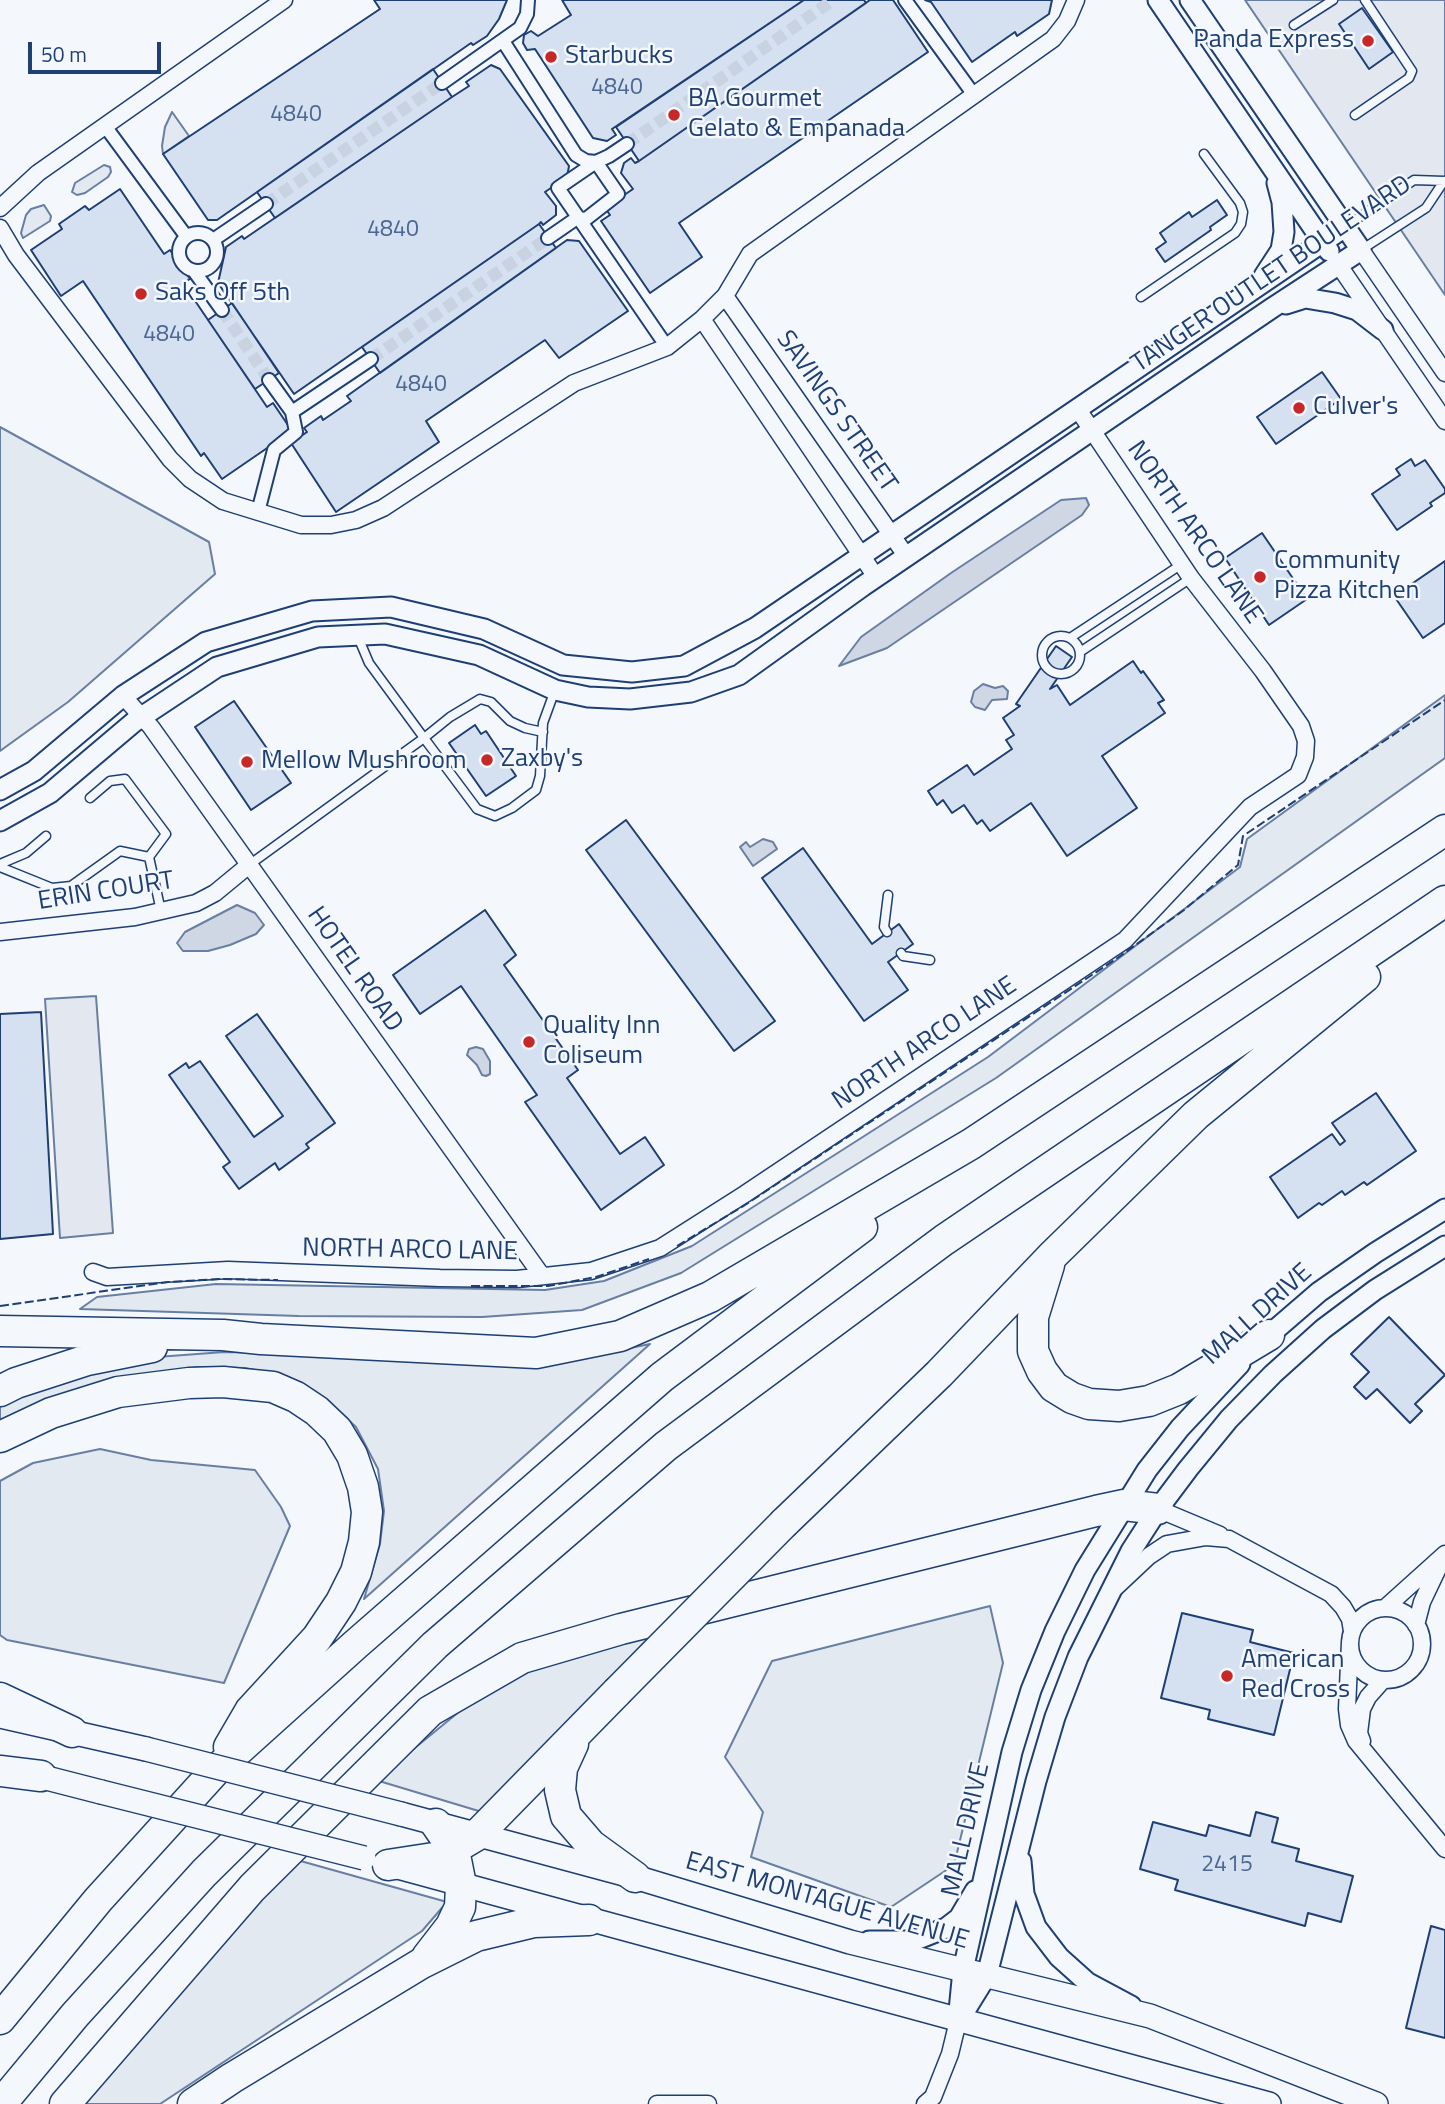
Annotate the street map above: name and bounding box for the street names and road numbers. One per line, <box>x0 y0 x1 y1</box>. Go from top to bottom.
street label: TANGER OUTLET BOULEVARD <box>1126 170 1418 380</box>
street label: SAVINGS STREET <box>769 325 903 499</box>
street label: NORTH ARCO LANE <box>1119 436 1269 630</box>
street label: ERIN COURT <box>36 866 176 918</box>
street label: HOTEL ROAD <box>299 901 409 1039</box>
street label: NORTH ARCO LANE <box>827 971 1023 1117</box>
street label: NORTH ARCO LANE <box>302 1234 518 1268</box>
street label: MALL DRIVE <box>1197 1258 1319 1372</box>
street label: MALL DRIVE <box>936 1760 998 1900</box>
street label: EAST MONTAGUE AVENUE <box>682 1847 972 1957</box>

